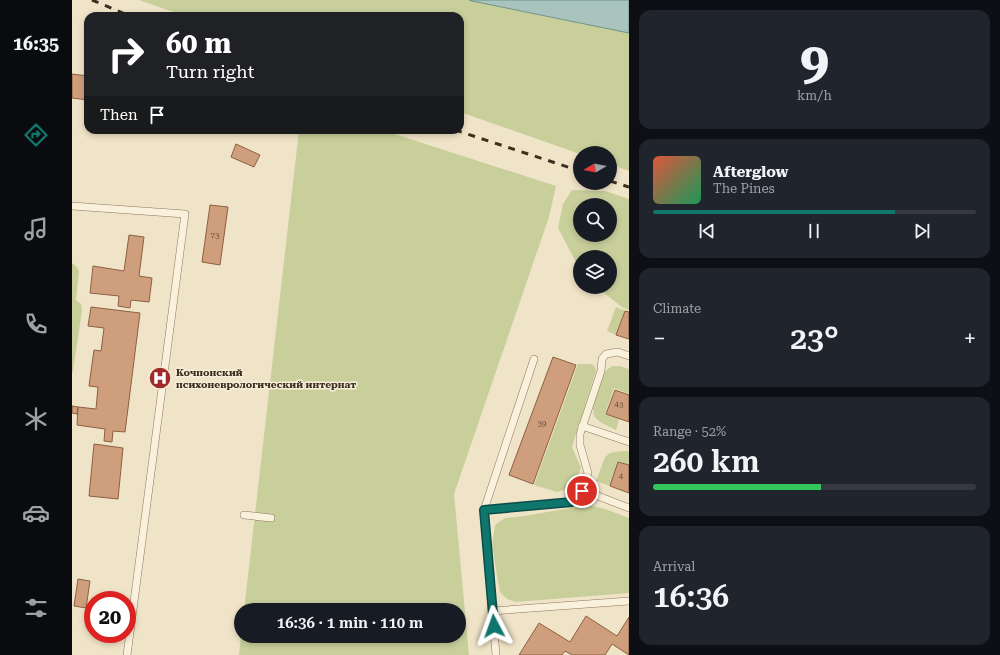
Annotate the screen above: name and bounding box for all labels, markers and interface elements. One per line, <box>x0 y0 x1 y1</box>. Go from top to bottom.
text: 60 m <box>166 27 231 60</box>
icon: right <box>100 28 152 80</box>
text: 9 <box>800 31 829 92</box>
text: 16:35 <box>13 33 59 54</box>
text: Turn right <box>166 61 254 82</box>
text: km/h <box>797 88 832 103</box>
icon: arrive <box>146 104 168 126</box>
text: Then <box>100 106 138 124</box>
icon: directions <box>22 121 50 149</box>
north arrow <box>573 146 617 190</box>
map controls <box>573 146 617 294</box>
text: Afterglow <box>713 163 788 181</box>
text: The Pines <box>713 181 775 196</box>
button: search <box>573 198 617 242</box>
icon: music <box>22 215 50 243</box>
icon: previous <box>696 220 718 242</box>
icon: pause <box>803 220 825 242</box>
icon: next <box>911 220 933 242</box>
house number: 73 <box>211 231 220 240</box>
button: layers <box>573 250 617 294</box>
text: Climate <box>653 301 701 316</box>
icon: phone <box>22 310 50 338</box>
text: 23° <box>790 321 839 356</box>
text: − <box>653 326 665 351</box>
text: + <box>964 326 976 351</box>
hospital icon: Кочпонский психоневрологический интернат <box>147 365 173 391</box>
place label: Кочпонский психоневрологический интернат <box>176 367 356 390</box>
house number: 43 <box>615 400 624 409</box>
icon: climate <box>22 405 50 433</box>
house number: 39 <box>538 419 547 428</box>
text: Range · 52% <box>653 424 726 439</box>
text: 260 km <box>653 444 760 479</box>
house number: 4 <box>619 472 624 481</box>
pin <box>565 474 599 508</box>
icon: arrive <box>571 480 593 502</box>
icon: car <box>22 499 50 527</box>
text: Arrival <box>653 559 695 574</box>
text: 16:36 <box>653 579 729 614</box>
speed limit sign: 20 <box>84 591 136 643</box>
icon: filters <box>22 594 50 622</box>
position arrow <box>473 605 515 647</box>
text: 16:36 · 1 min · 110 m <box>277 614 423 632</box>

